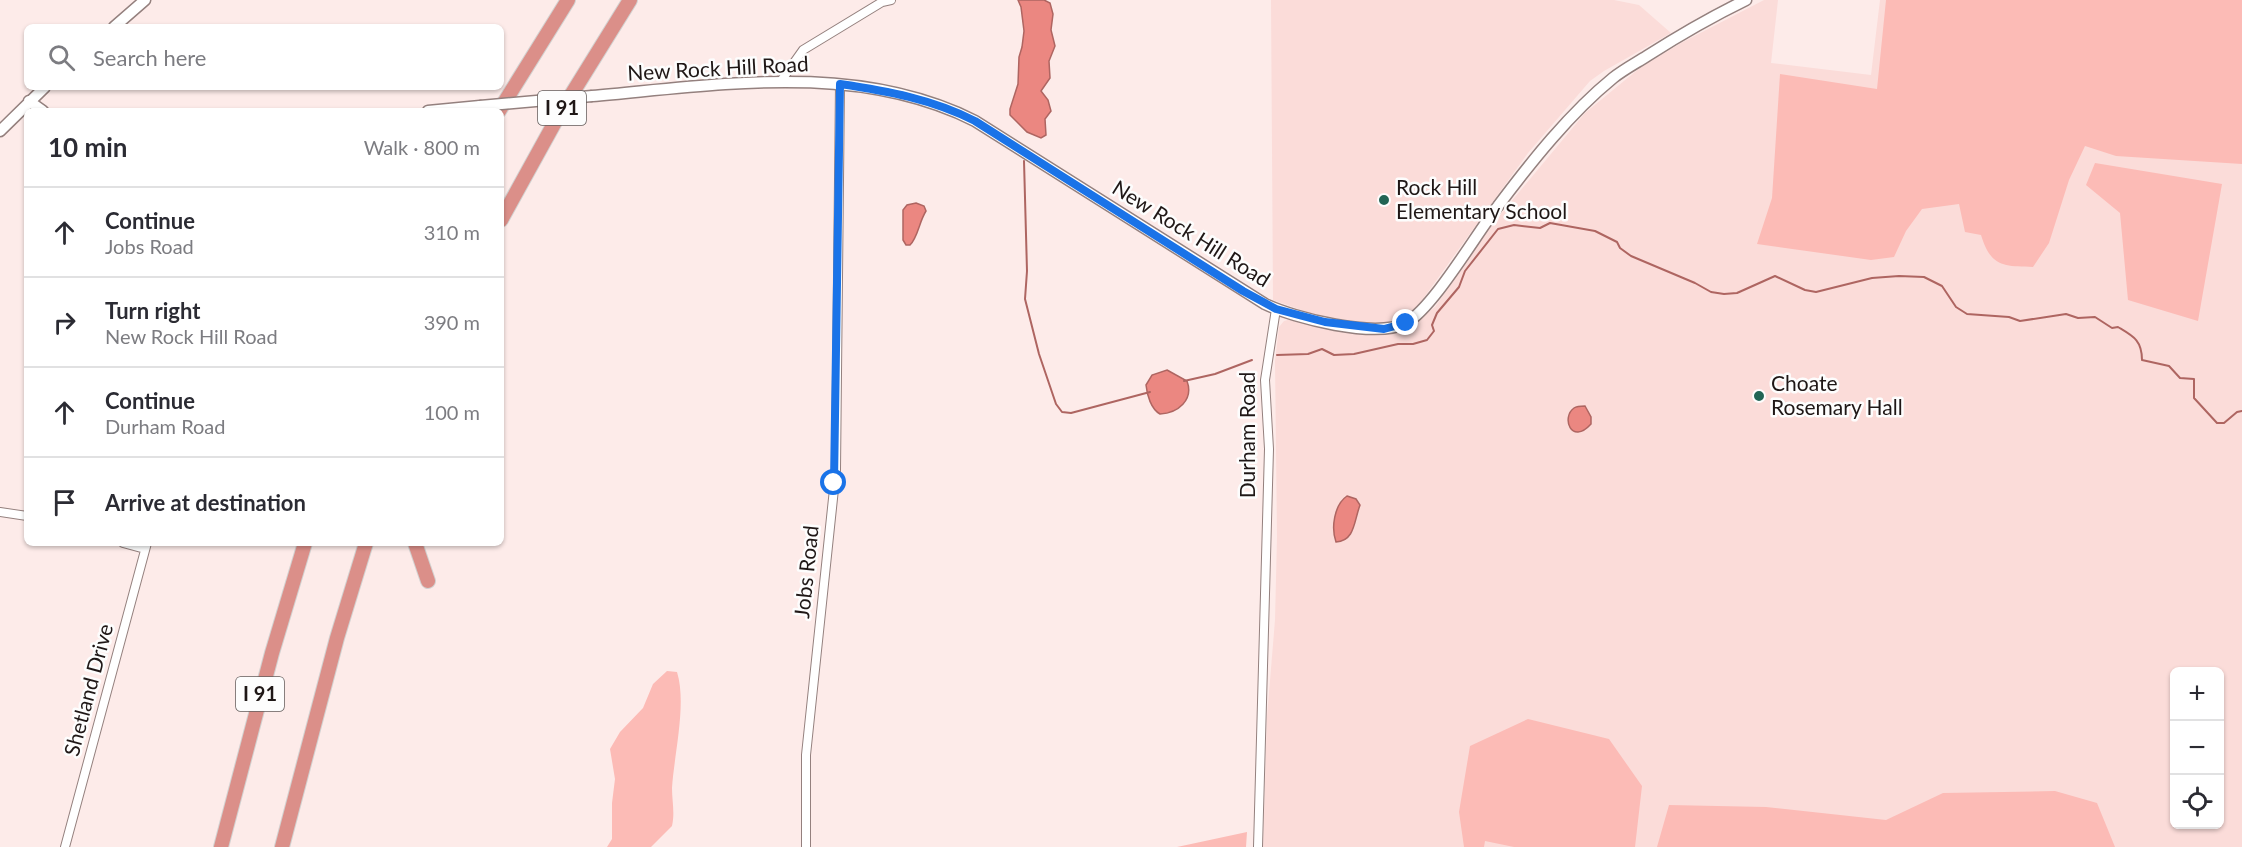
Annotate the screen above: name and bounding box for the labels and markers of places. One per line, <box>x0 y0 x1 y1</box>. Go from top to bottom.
place label: Rock Hill Elementary School <box>1396 174 1567 223</box>
marker: Rock Hill Elementary School <box>1377 193 1391 207</box>
place label: Choate Rosemary Hall <box>1771 370 1903 419</box>
marker: Choate Rosemary Hall <box>1752 389 1766 403</box>

